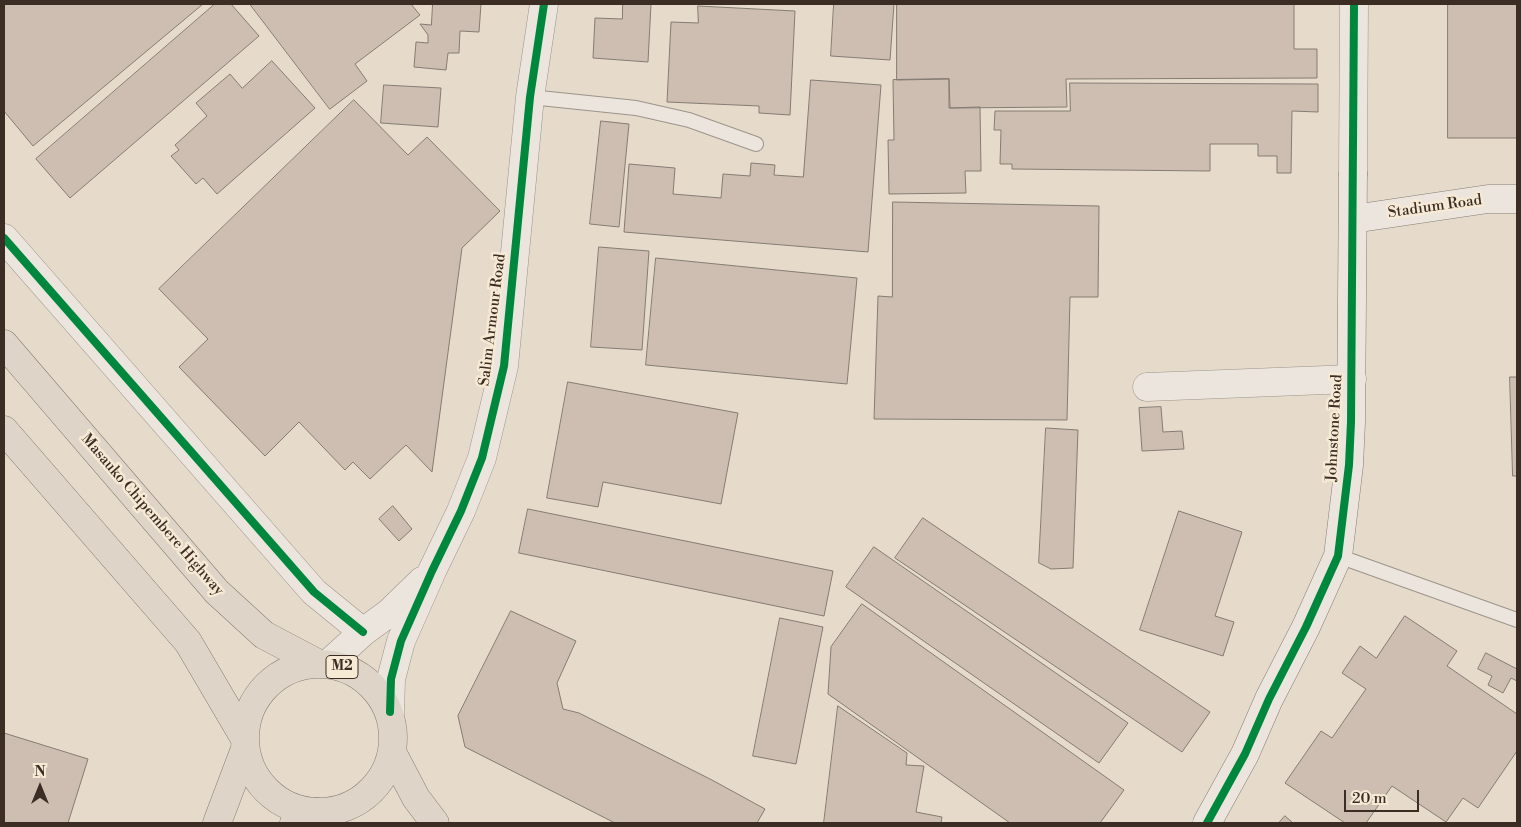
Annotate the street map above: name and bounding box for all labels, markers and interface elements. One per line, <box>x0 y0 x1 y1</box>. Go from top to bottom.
street label: Stadium Road <box>1387 191 1483 223</box>
street label: Salim Armour Road <box>476 253 510 387</box>
street label: Johnstone Road <box>1323 374 1347 482</box>
street label: Masauko Chipembere Highway <box>77 431 227 599</box>
road number: M2 <box>326 656 358 679</box>
north arrow <box>15 762 65 812</box>
text: N <box>34 763 46 781</box>
scale bar <box>1346 780 1421 812</box>
text: 20 m <box>1352 789 1387 808</box>

